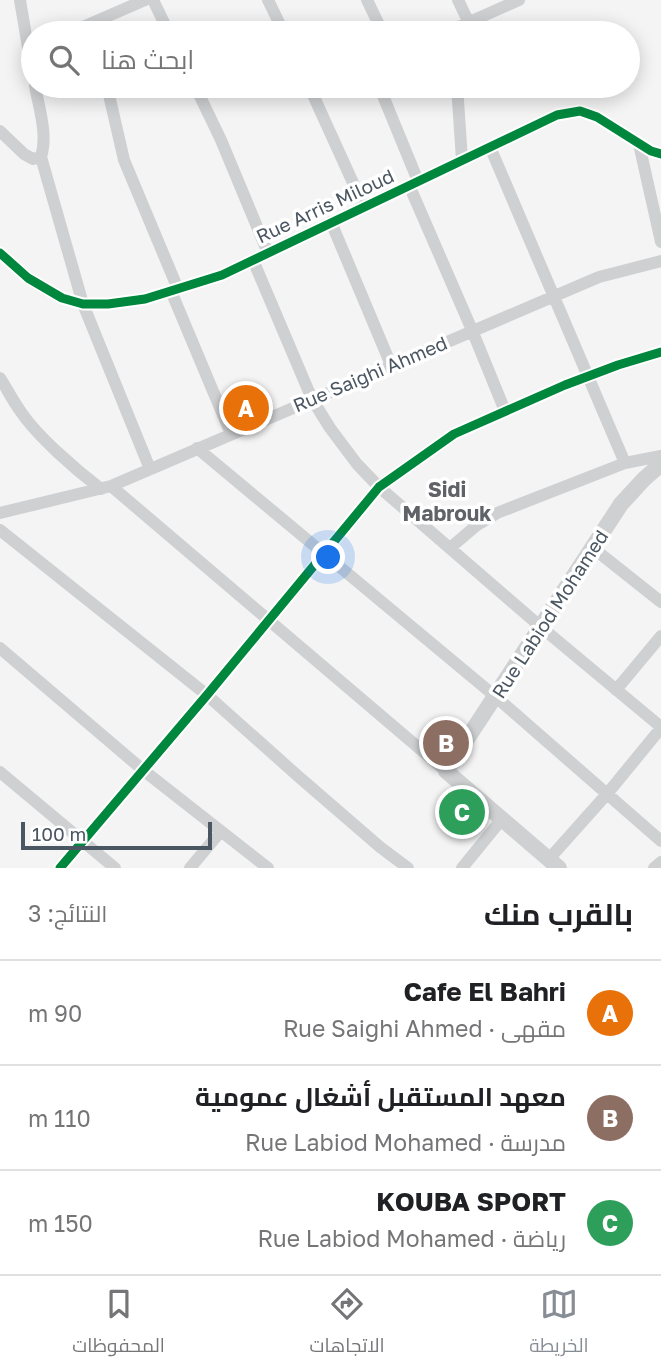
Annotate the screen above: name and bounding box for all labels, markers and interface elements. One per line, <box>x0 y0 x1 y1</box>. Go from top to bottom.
search box <box>21 21 640 98</box>
icon: search <box>45 41 83 79</box>
text: ابحث هنا <box>101 44 194 75</box>
street label: Rue Arris Miloud <box>252 164 397 247</box>
street label: Rue Saighi Ahmed <box>289 331 450 416</box>
pin: A <box>223 382 269 434</box>
district label: Sidi Mabrouk <box>403 476 491 526</box>
street label: Rue Labiod Mohamed <box>487 525 613 702</box>
your location <box>311 540 345 574</box>
pin: B <box>423 717 469 769</box>
pin: C <box>439 786 485 838</box>
scale bar <box>21 819 212 851</box>
text: 100 m <box>32 822 86 845</box>
text: بالقرب منك <box>484 896 633 932</box>
text: النتائج: 3 <box>28 899 108 927</box>
text: Cafe El Bahri <box>403 976 566 1007</box>
text: 90 m <box>28 999 82 1027</box>
text: A <box>602 999 618 1027</box>
text: مقهى · Rue Saighi Ahmed <box>283 1014 566 1042</box>
text: معهد المستقبل أشغال عمومية <box>195 1081 566 1112</box>
text: 110 m <box>28 1104 91 1132</box>
text: B <box>602 1104 618 1132</box>
text: مدرسة · Rue Labiod Mohamed <box>245 1128 566 1156</box>
text: KOUBA SPORT <box>376 1186 566 1217</box>
text: 150 m <box>28 1209 93 1237</box>
text: C <box>602 1209 618 1237</box>
text: رياضة · Rue Labiod Mohamed <box>258 1224 566 1252</box>
tab: المحفوظات <box>72 1285 165 1363</box>
tab: الاتجاهات <box>309 1285 385 1363</box>
tab: الخريطة <box>529 1285 589 1363</box>

